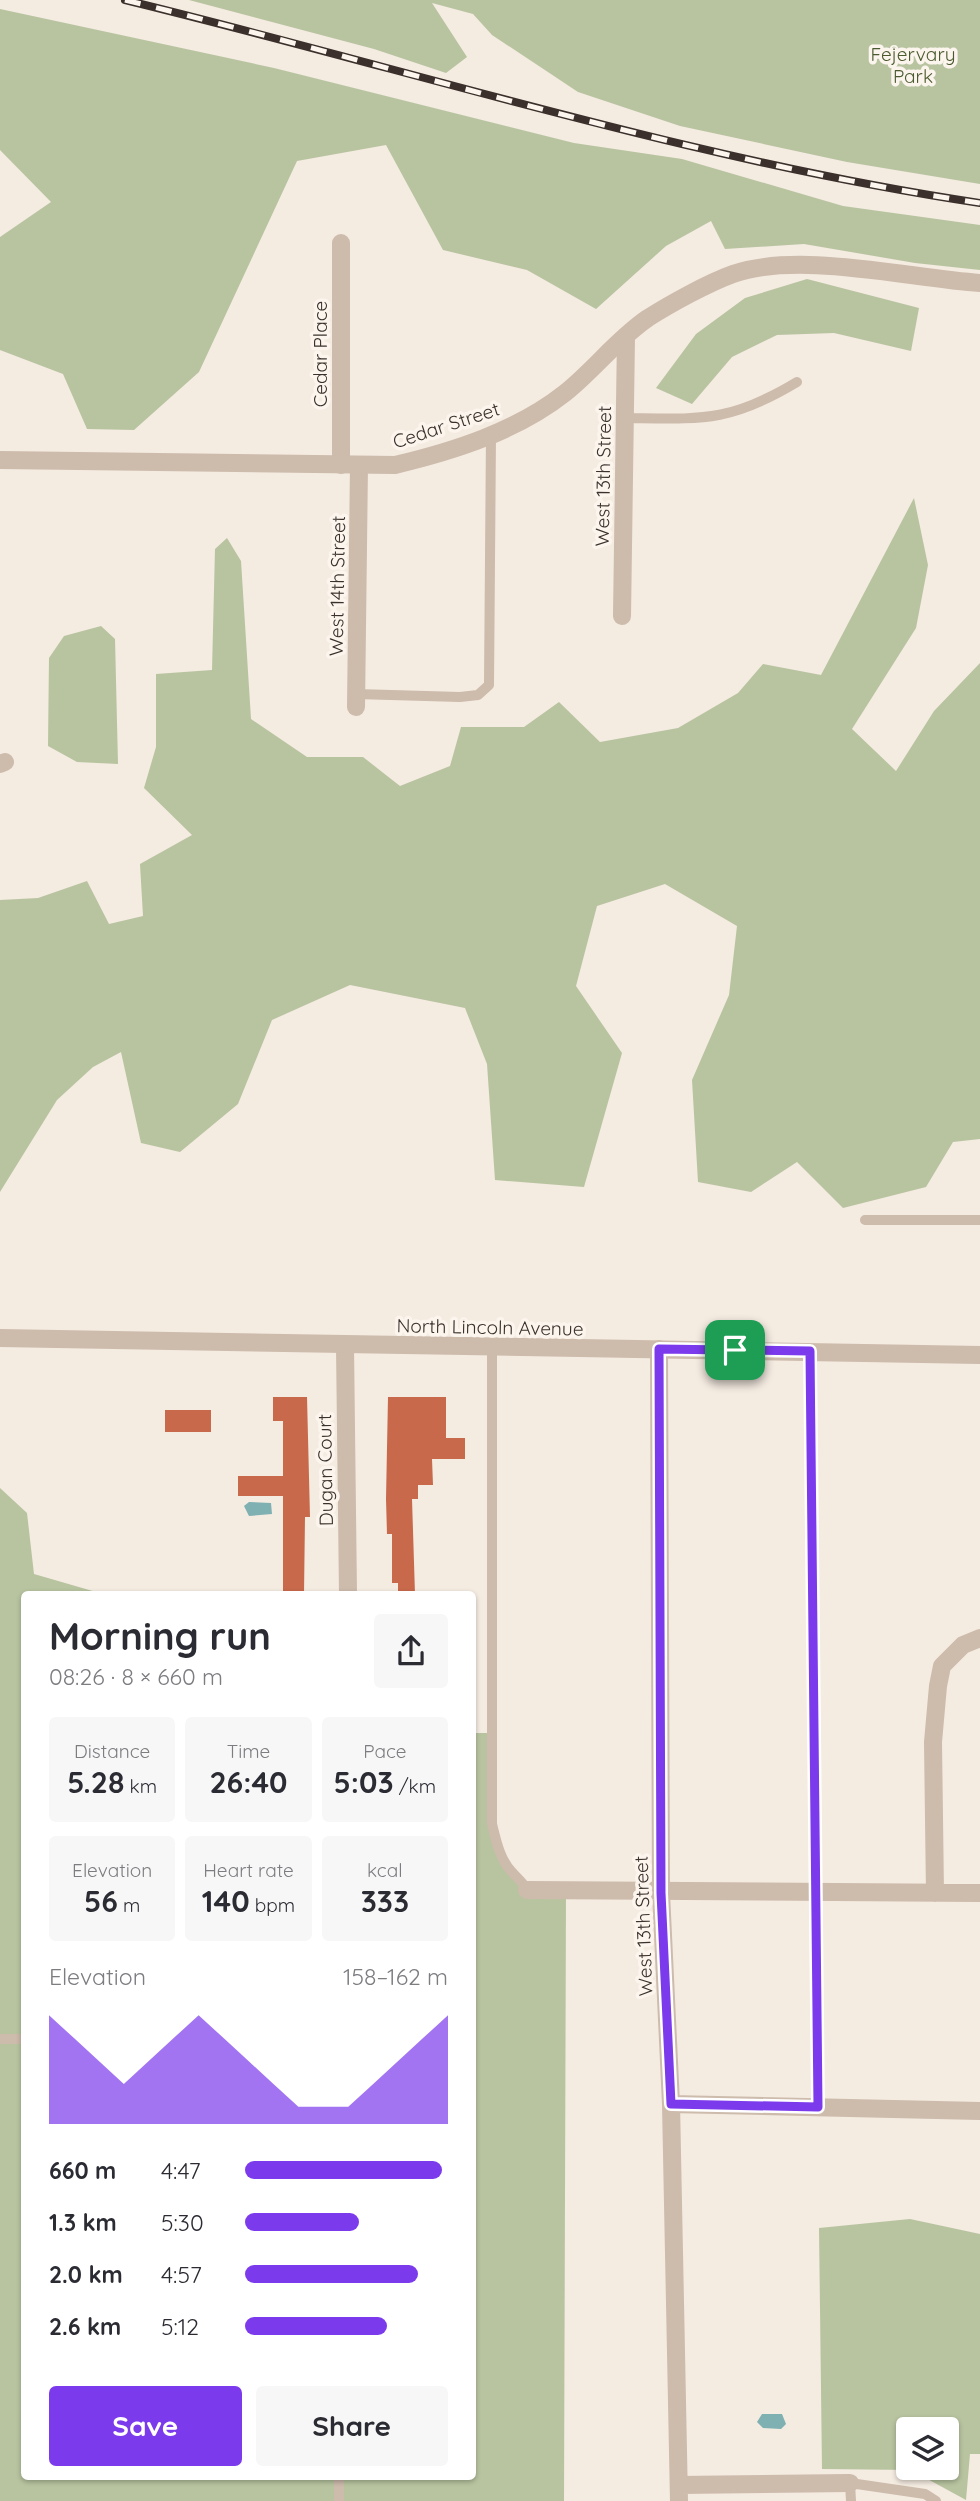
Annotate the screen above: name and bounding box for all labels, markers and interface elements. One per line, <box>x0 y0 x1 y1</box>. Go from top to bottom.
park label: Fejervary Park <box>871 42 955 88</box>
street label: Cedar Place <box>308 301 332 407</box>
street label: Cedar Street <box>390 396 502 454</box>
street label: West 13th Street <box>590 405 616 547</box>
street label: West 14th Street <box>324 516 350 656</box>
street label: North Lincoln Avenue <box>396 1313 584 1341</box>
pin <box>705 1320 765 1380</box>
icon: arrive <box>716 1331 754 1369</box>
street label: Dugan Court <box>312 1414 338 1526</box>
text: Morning run <box>49 1612 271 1660</box>
button: share <box>374 1614 448 1688</box>
text: 08:26 · 8 × 660 m <box>49 1662 223 1691</box>
text: Distance <box>74 1739 150 1763</box>
text: Time <box>227 1739 270 1763</box>
text: Pace <box>363 1739 406 1763</box>
text: 5.28 <box>67 1763 124 1801</box>
text: 26:40 <box>210 1763 287 1801</box>
text: 5:03 <box>334 1763 394 1801</box>
text: km <box>124 1774 157 1798</box>
text: /km <box>394 1774 436 1798</box>
street label: West 13th Street <box>629 1855 657 1997</box>
text: Elevation <box>72 1858 152 1882</box>
text: Heart rate <box>203 1858 294 1882</box>
text: kcal <box>367 1858 403 1882</box>
text: 56 <box>84 1882 118 1920</box>
text: 140 <box>202 1882 250 1920</box>
text: 333 <box>361 1882 409 1920</box>
text: m <box>118 1893 140 1917</box>
text: bpm <box>250 1893 295 1917</box>
text: Elevation <box>49 1962 146 1991</box>
text: 158–162 m <box>343 1962 448 1991</box>
text: 660 m <box>49 2156 116 2185</box>
text: 4:47 <box>161 2156 201 2185</box>
text: 1.3 km <box>49 2208 117 2237</box>
text: 5:30 <box>161 2208 204 2237</box>
text: 2.0 km <box>49 2260 123 2289</box>
text: 4:57 <box>161 2260 202 2289</box>
text: 2.6 km <box>49 2312 121 2341</box>
text: 5:12 <box>161 2312 199 2341</box>
button: Save <box>49 2386 242 2466</box>
button: Share <box>256 2386 448 2466</box>
map controls <box>896 2417 959 2480</box>
button: layers <box>896 2417 959 2480</box>

